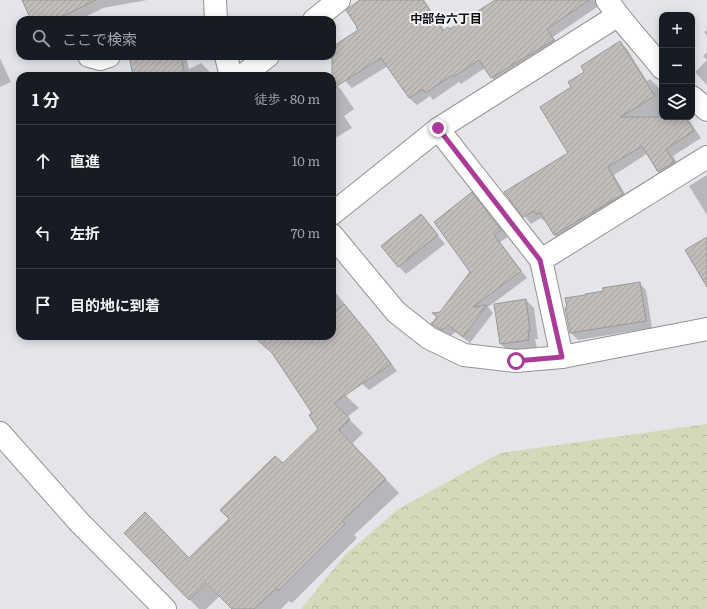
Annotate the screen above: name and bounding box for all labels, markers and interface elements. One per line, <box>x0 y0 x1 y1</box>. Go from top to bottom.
district label: 中部台六丁目 <box>410 9 482 27</box>
map controls <box>659 12 695 120</box>
button: + <box>659 12 695 48</box>
search box <box>16 16 336 60</box>
icon: search <box>30 27 52 49</box>
text: ここで検索 <box>62 27 137 50</box>
button: − <box>659 48 695 84</box>
button: layers <box>659 84 695 120</box>
text: 1 分 <box>32 86 59 111</box>
text: 徒歩 · 80 m <box>255 89 320 108</box>
route end <box>429 119 447 137</box>
text: 直進 <box>70 149 100 172</box>
icon: ahead <box>32 150 54 172</box>
text: 10 m <box>292 151 320 170</box>
text: 左折 <box>70 221 100 244</box>
icon: left <box>32 222 54 244</box>
text: 70 m <box>291 223 320 242</box>
text: 目的地に到着 <box>70 293 160 316</box>
icon: arrive <box>32 294 54 316</box>
route start <box>507 352 525 370</box>

